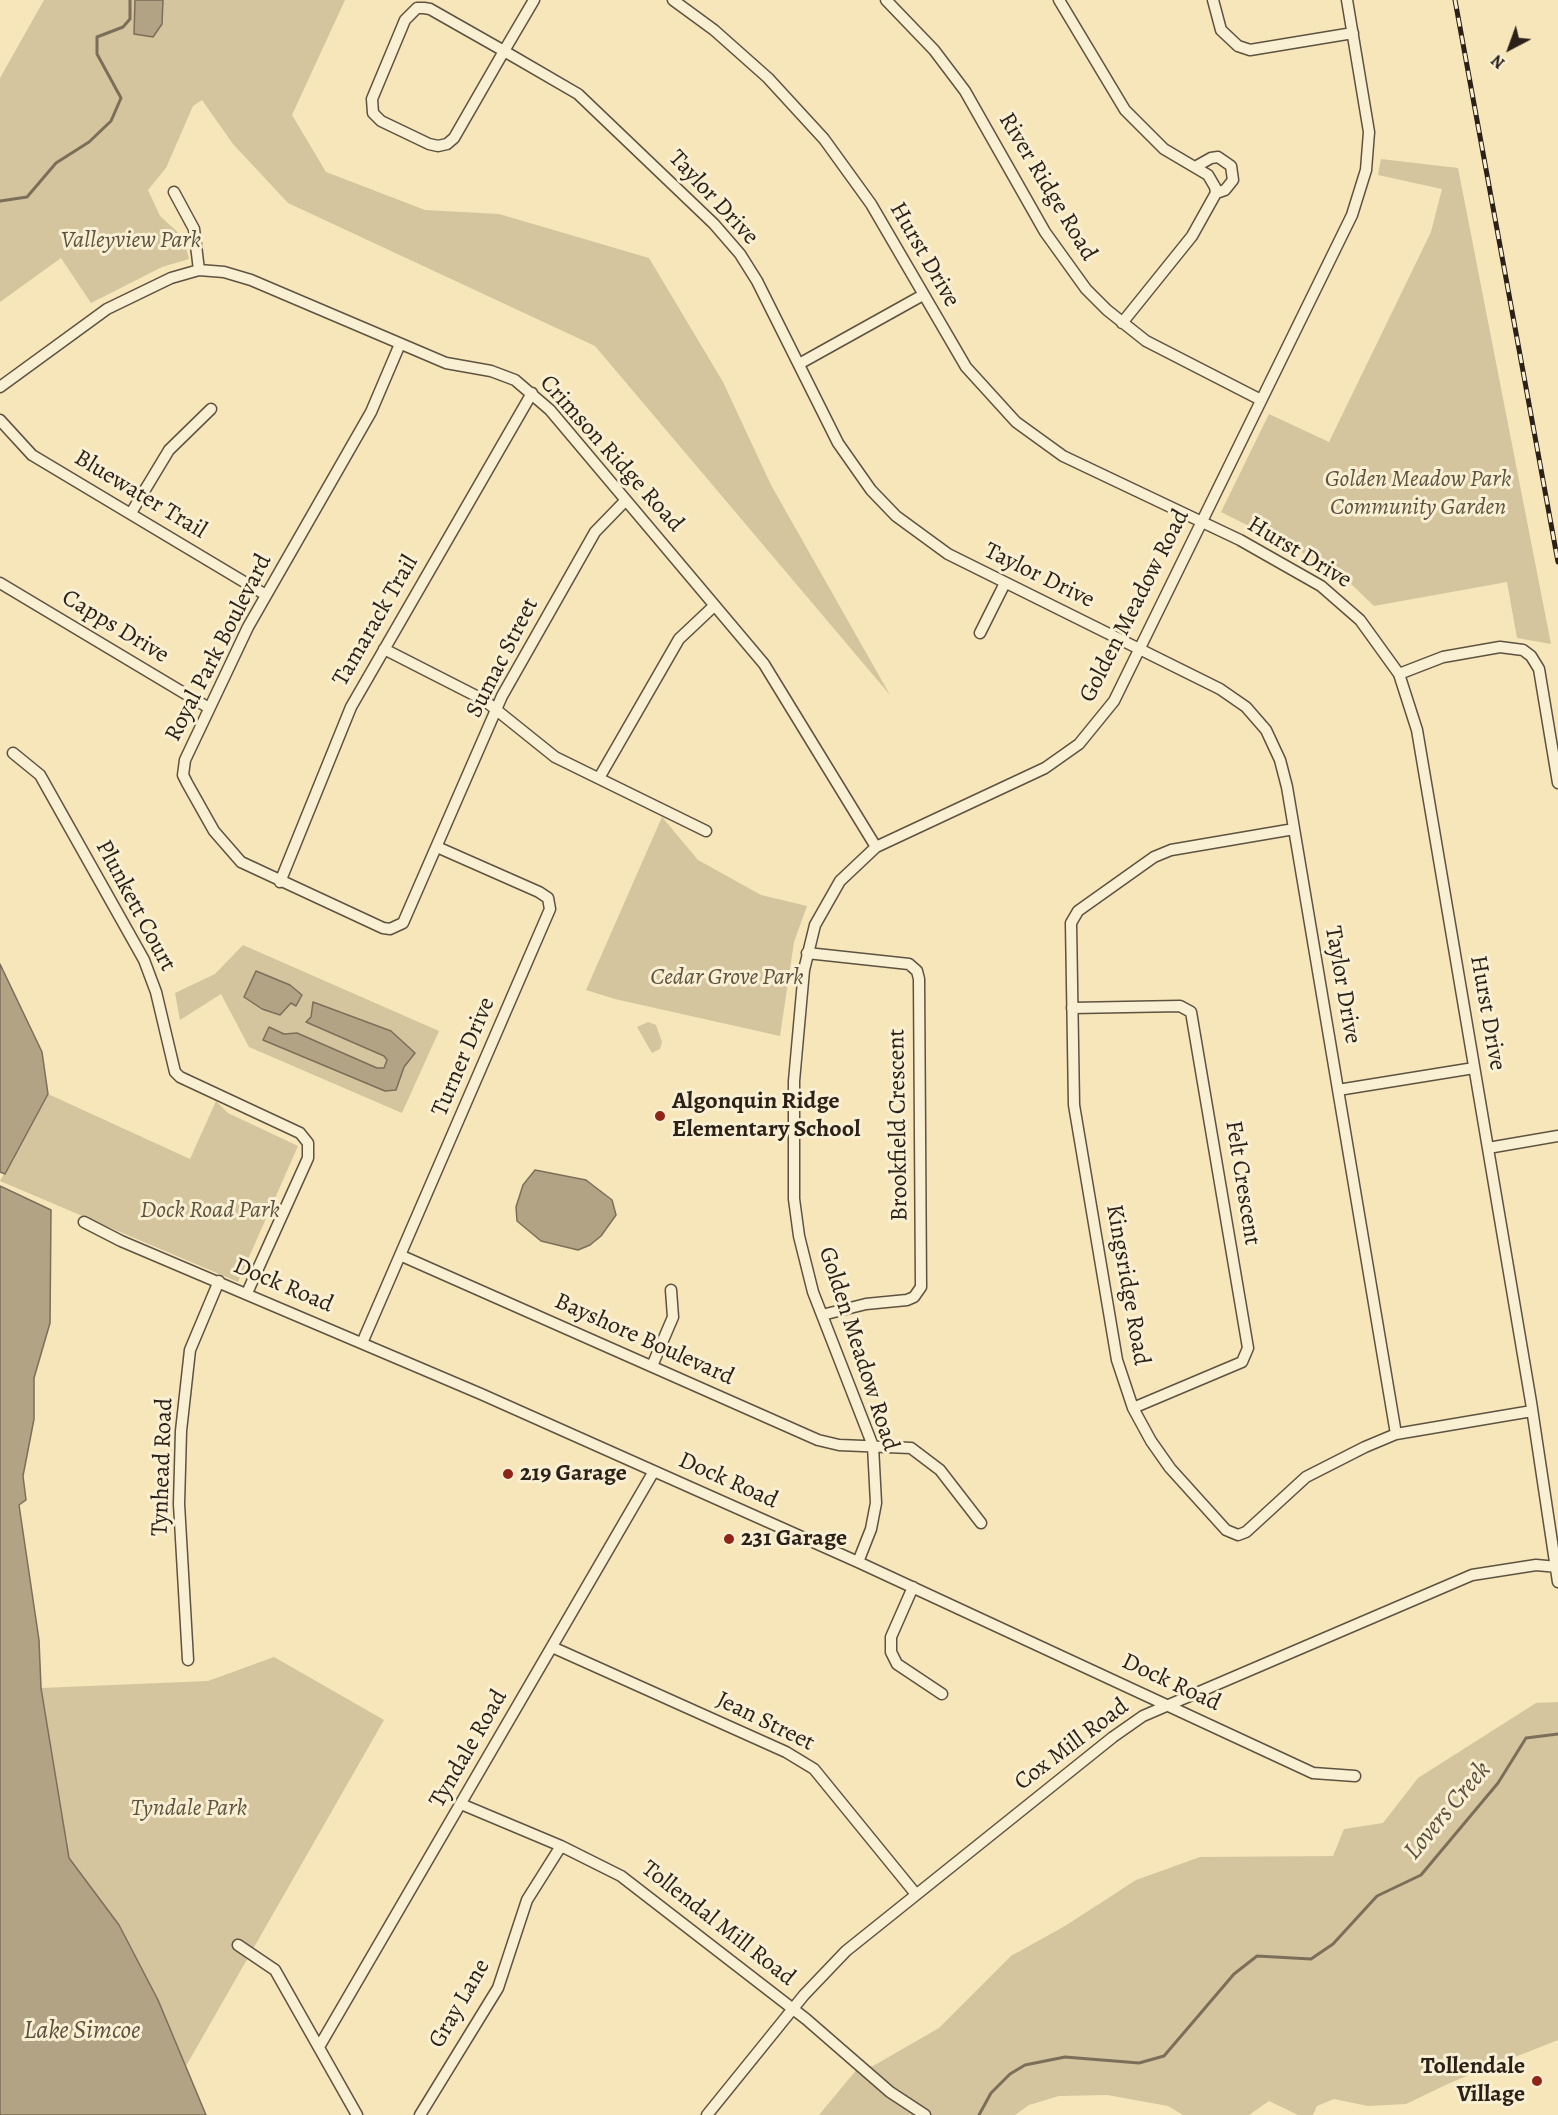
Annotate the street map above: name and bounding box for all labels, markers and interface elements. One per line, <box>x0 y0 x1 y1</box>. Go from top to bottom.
north arrow <box>1480 18 1540 78</box>
text: N <box>1487 49 1510 74</box>
street label: River Ridge Road <box>991 108 1103 266</box>
street label: Taylor Drive <box>662 145 764 251</box>
street label: Hurst Drive <box>882 197 966 313</box>
park label: Valleyview Park <box>61 227 201 255</box>
street label: Crimson Ridge Road <box>533 369 689 539</box>
street label: Bluewater Trail <box>69 444 211 546</box>
park label: Golden Meadow Park Community Garden <box>1325 466 1511 522</box>
street label: Golden Meadow Road <box>1074 505 1196 707</box>
street label: Hurst Drive <box>1242 511 1356 595</box>
street label: Taylor Drive <box>979 537 1099 615</box>
street label: Royal Park Boulevard <box>159 550 279 746</box>
street label: Tamarack Trail <box>327 550 425 692</box>
street label: Capps Drive <box>56 584 174 670</box>
street label: Sumac Street <box>460 593 546 723</box>
street label: Plunkett Court <box>88 835 182 977</box>
street label: Taylor Drive <box>1317 924 1367 1046</box>
street label: Hurst Drive <box>1463 953 1511 1073</box>
park label: Cedar Grove Park <box>650 964 804 992</box>
street label: Turner Drive <box>426 993 502 1121</box>
street label: Brookfield Crescent <box>883 1028 915 1222</box>
place label: Algonquin Ridge Elementary School <box>672 1088 860 1144</box>
marker: Algonquin Ridge Elementary School <box>653 1109 667 1123</box>
street label: Felt Crescent <box>1218 1119 1266 1247</box>
park label: Dock Road Park <box>140 1197 280 1225</box>
street label: Kingsridge Road <box>1099 1202 1155 1368</box>
street label: Golden Meadow Road <box>811 1243 905 1455</box>
street label: Dock Road <box>229 1252 337 1320</box>
street label: Bayshore Boulevard <box>550 1287 738 1393</box>
street label: Tynhead Road <box>146 1397 180 1537</box>
street label: Dock Road <box>674 1446 782 1516</box>
place label: 219 Garage <box>520 1460 627 1488</box>
marker: 219 Garage <box>501 1467 515 1481</box>
place label: 231 Garage <box>741 1525 847 1553</box>
marker: 231 Garage <box>722 1532 736 1546</box>
street label: Dock Road <box>1117 1648 1225 1718</box>
street label: Tyndale Road <box>424 1685 514 1813</box>
street label: Jean Street <box>711 1686 819 1758</box>
street label: Cox Mill Road <box>1009 1693 1135 1797</box>
water label: Lovers Creek <box>1398 1755 1498 1867</box>
park label: Tyndale Park <box>131 1795 247 1823</box>
street label: Tollendal Mill Road <box>635 1855 801 1993</box>
street label: Gray Lane <box>423 1954 497 2054</box>
water label: Lake Simcoe <box>24 2016 140 2048</box>
place label: Tollendale Village <box>1421 2053 1525 2109</box>
marker: Tollendale Village <box>1530 2074 1544 2088</box>

